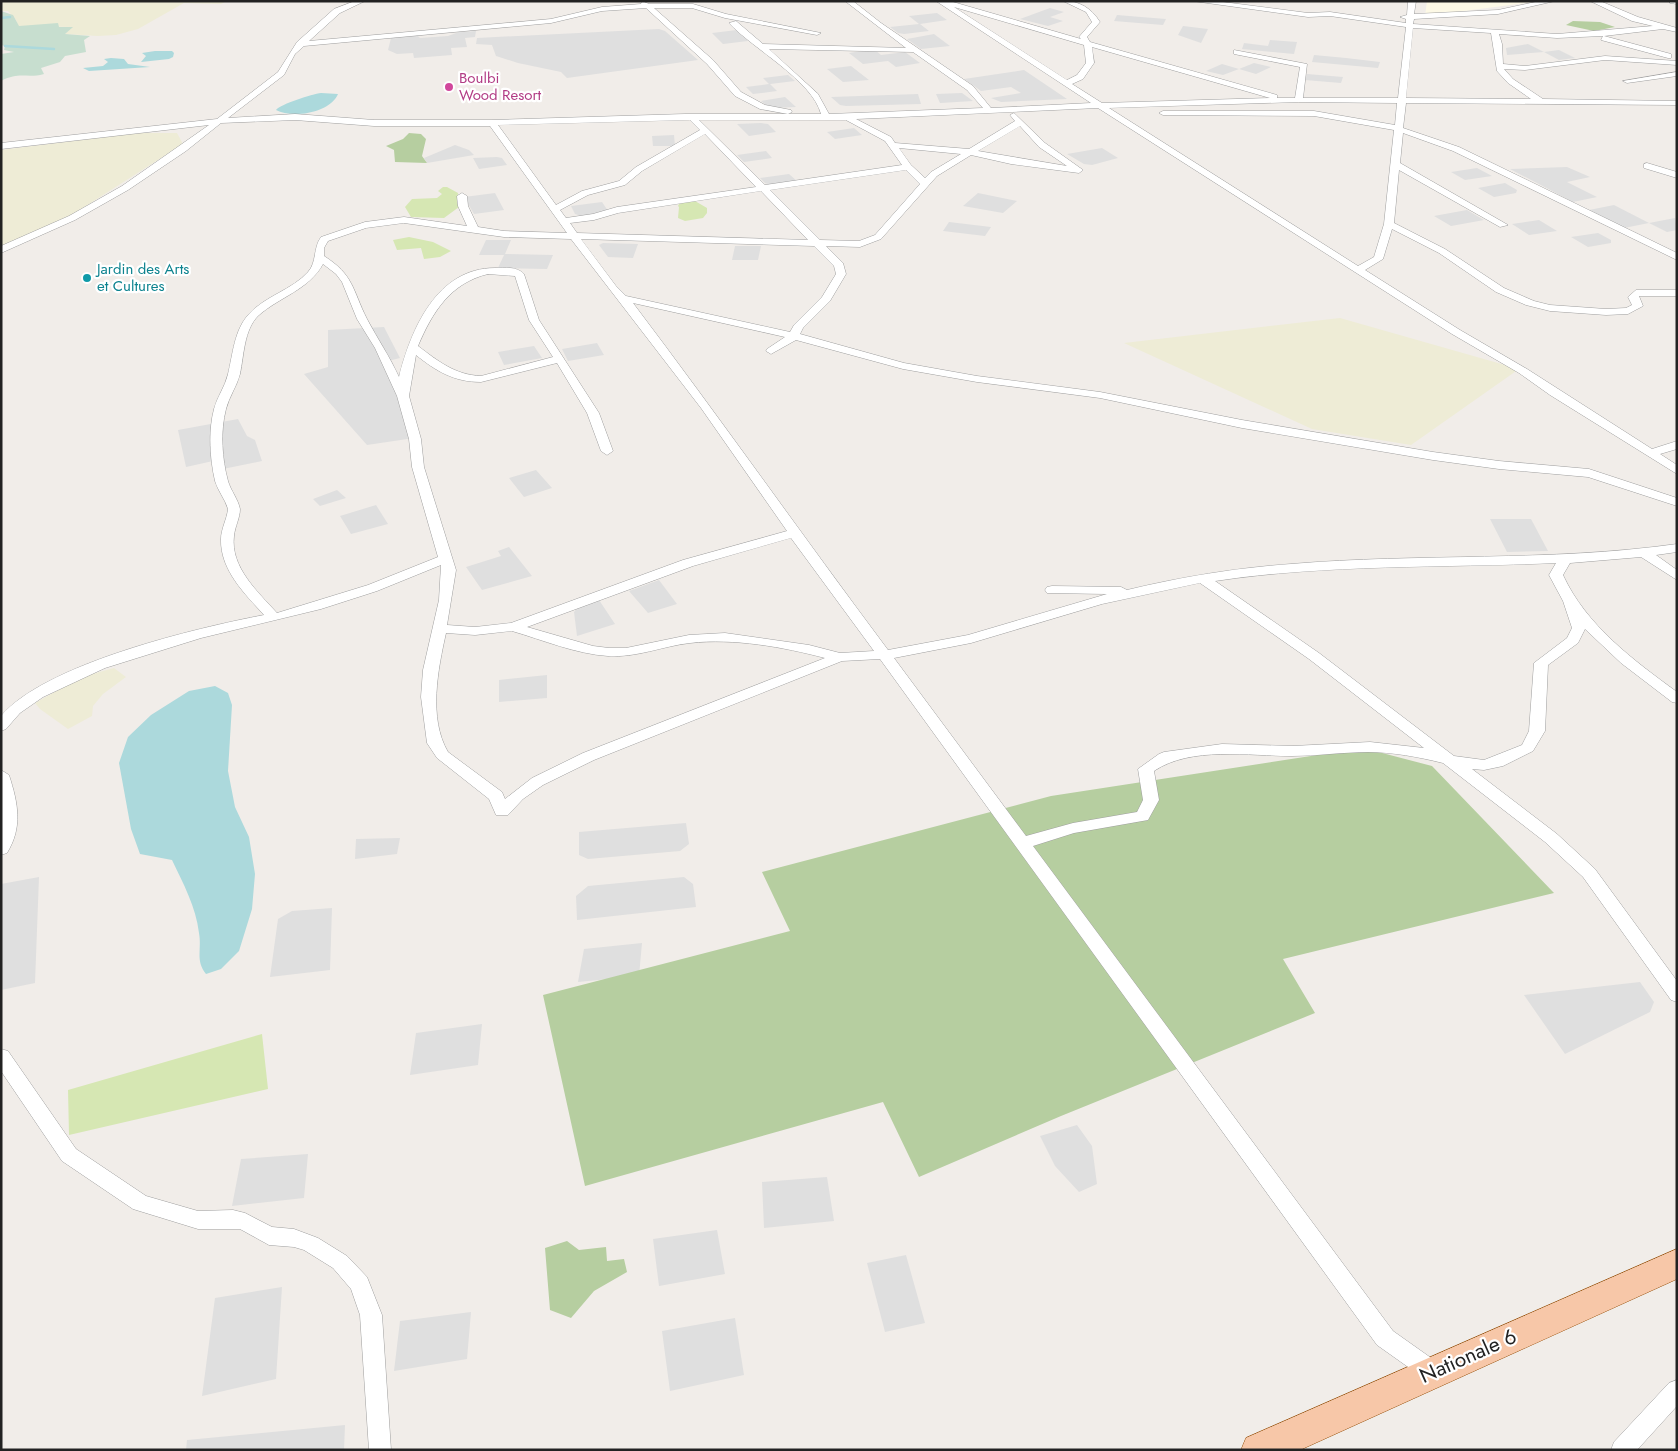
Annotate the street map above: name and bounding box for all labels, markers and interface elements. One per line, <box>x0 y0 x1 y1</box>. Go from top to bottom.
place label: Boulbi Wood Resort <box>459 67 542 106</box>
marker: Boulbi Wood Resort <box>443 81 455 93</box>
place label: Jardin des Arts et Cultures <box>95 258 189 297</box>
marker: Jardin des Arts et Cultures <box>81 272 93 284</box>
street label: Nationale 6 <box>1415 1321 1521 1391</box>

